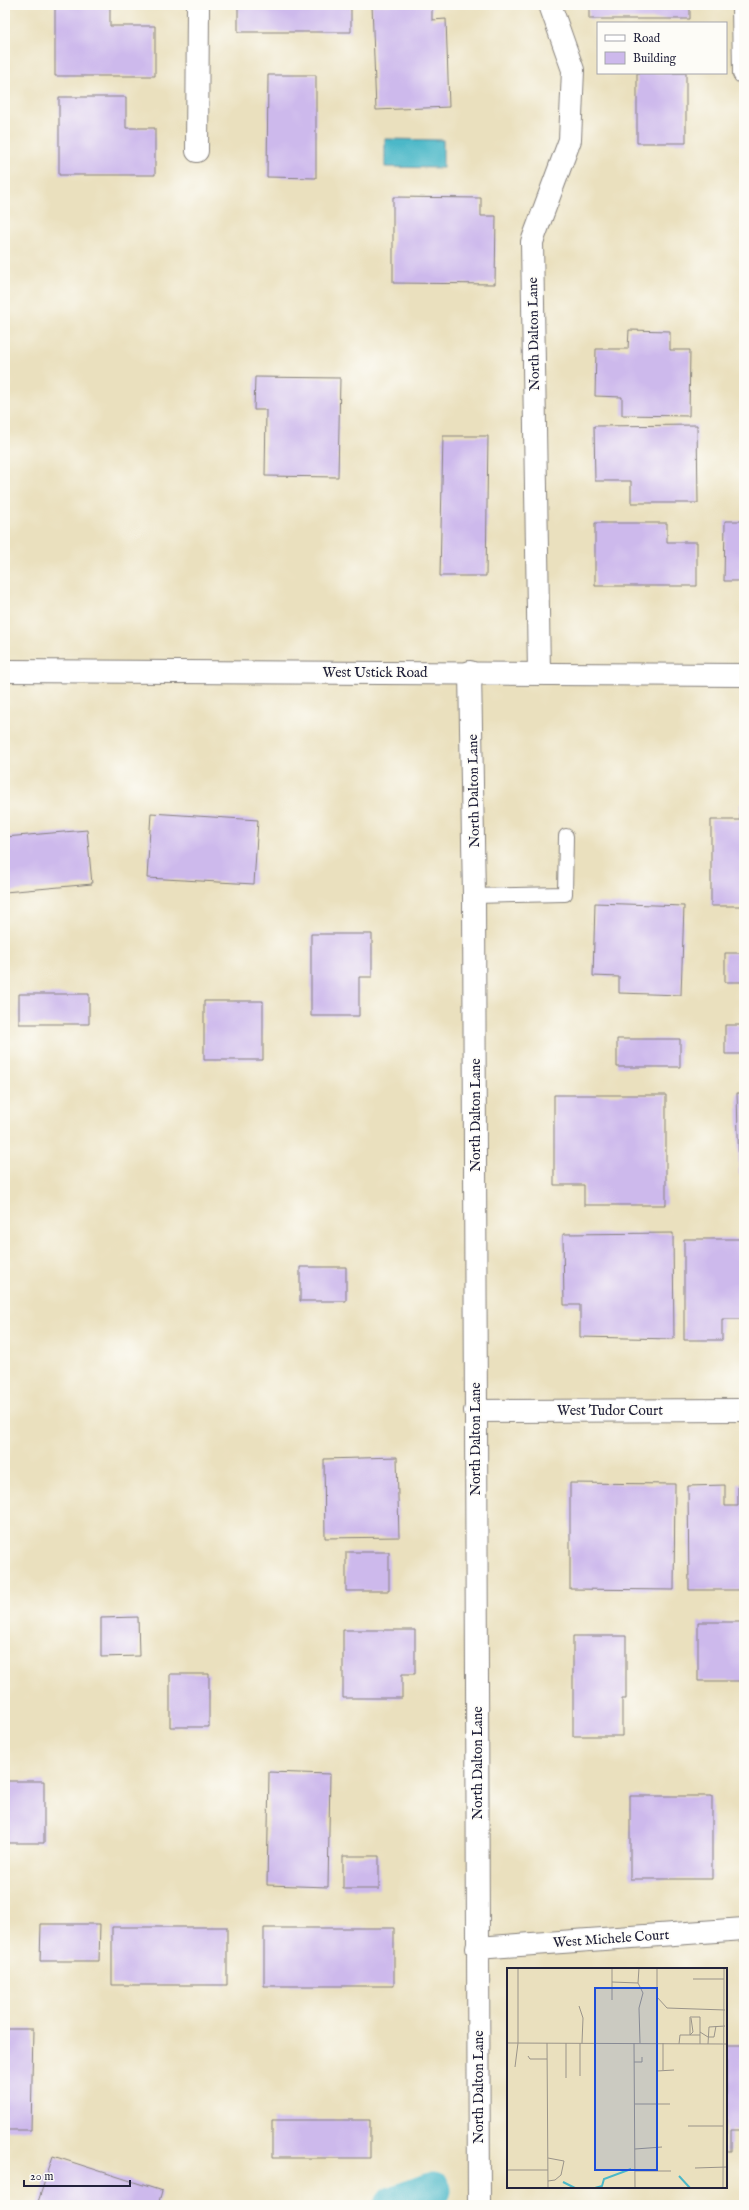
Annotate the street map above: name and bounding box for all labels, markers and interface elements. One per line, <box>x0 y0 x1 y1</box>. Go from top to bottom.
legend <box>597 22 727 74</box>
text: Road <box>633 31 661 46</box>
text: Building <box>633 51 677 66</box>
street label: North Dalton Lane <box>524 277 544 391</box>
street label: West Ustick Road <box>323 664 428 682</box>
street label: North Dalton Lane <box>464 734 484 848</box>
street label: North Dalton Lane <box>467 1058 485 1172</box>
street label: North Dalton Lane <box>467 1382 485 1496</box>
street label: West Tudor Court <box>557 1402 663 1420</box>
street label: North Dalton Lane <box>469 1706 487 1820</box>
street label: West Michele Court <box>552 1926 670 1952</box>
inset map <box>507 1968 727 2188</box>
street label: North Dalton Lane <box>470 2030 488 2144</box>
scale bar <box>24 2162 130 2188</box>
text: 20 m <box>30 2169 53 2184</box>

